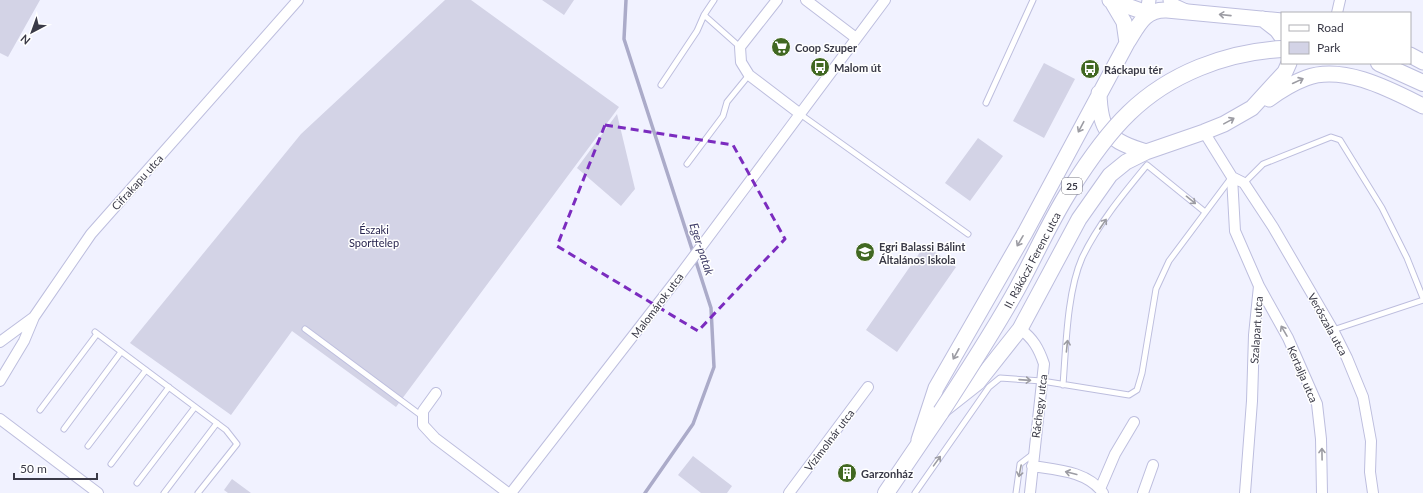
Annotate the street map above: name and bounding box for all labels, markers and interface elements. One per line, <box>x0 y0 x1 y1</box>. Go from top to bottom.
north arrow <box>12 12 52 52</box>
one-way arrow <box>1219 12 1232 19</box>
legend <box>1281 12 1411 64</box>
text: Road <box>1317 20 1344 35</box>
text: N <box>18 32 33 48</box>
supermarket icon: Coop Szuper <box>770 36 792 58</box>
text: Park <box>1317 40 1341 55</box>
place label: Coop Szuper <box>795 41 858 54</box>
bus stop icon: Malom út <box>809 56 831 78</box>
bus stop icon: Ráckapu tér <box>1079 58 1101 80</box>
place label: Malom út <box>834 61 882 74</box>
place label: Ráckapu tér <box>1104 63 1163 76</box>
one-way arrow <box>1292 77 1304 84</box>
one-way arrow <box>1223 117 1235 124</box>
one-way arrow <box>1077 120 1084 132</box>
street label: Cifrakapu utca <box>109 152 165 212</box>
road number: 25 <box>1062 178 1082 194</box>
one-way arrow <box>1186 195 1196 204</box>
street label: II. Rákóczi Ferenc utca <box>1001 210 1063 310</box>
one-way arrow <box>1099 219 1107 230</box>
water label: Eger-patak <box>686 221 718 277</box>
park label: Északi Sporttelep <box>349 223 399 249</box>
one-way arrow <box>1015 235 1023 247</box>
place label: Egri Balassi Bálint Általános Iskola <box>878 240 966 266</box>
school or university icon: Egri Balassi Bálint Általános Iskola <box>854 241 876 263</box>
street label: Malomárok utca <box>628 270 686 340</box>
street label: Verőszala utca <box>1306 291 1350 357</box>
street label: Szalapart utca <box>1247 296 1265 364</box>
one-way arrow <box>1280 325 1288 337</box>
one-way arrow <box>1063 340 1070 353</box>
street label: Kertalja utca <box>1285 344 1321 404</box>
one-way arrow <box>951 348 959 360</box>
street label: Ráchegy utca <box>1029 373 1049 439</box>
one-way arrow <box>1018 376 1031 383</box>
street label: Vízimolnár utca <box>801 406 857 474</box>
one-way arrow <box>1318 448 1326 461</box>
scale bar <box>14 455 97 481</box>
one-way arrow <box>933 456 941 467</box>
text: 50 m <box>20 461 47 476</box>
building icon: Garzonház <box>836 462 858 484</box>
one-way arrow <box>1015 464 1023 477</box>
place label: Garzonház <box>861 467 913 480</box>
one-way arrow <box>1064 469 1077 477</box>

